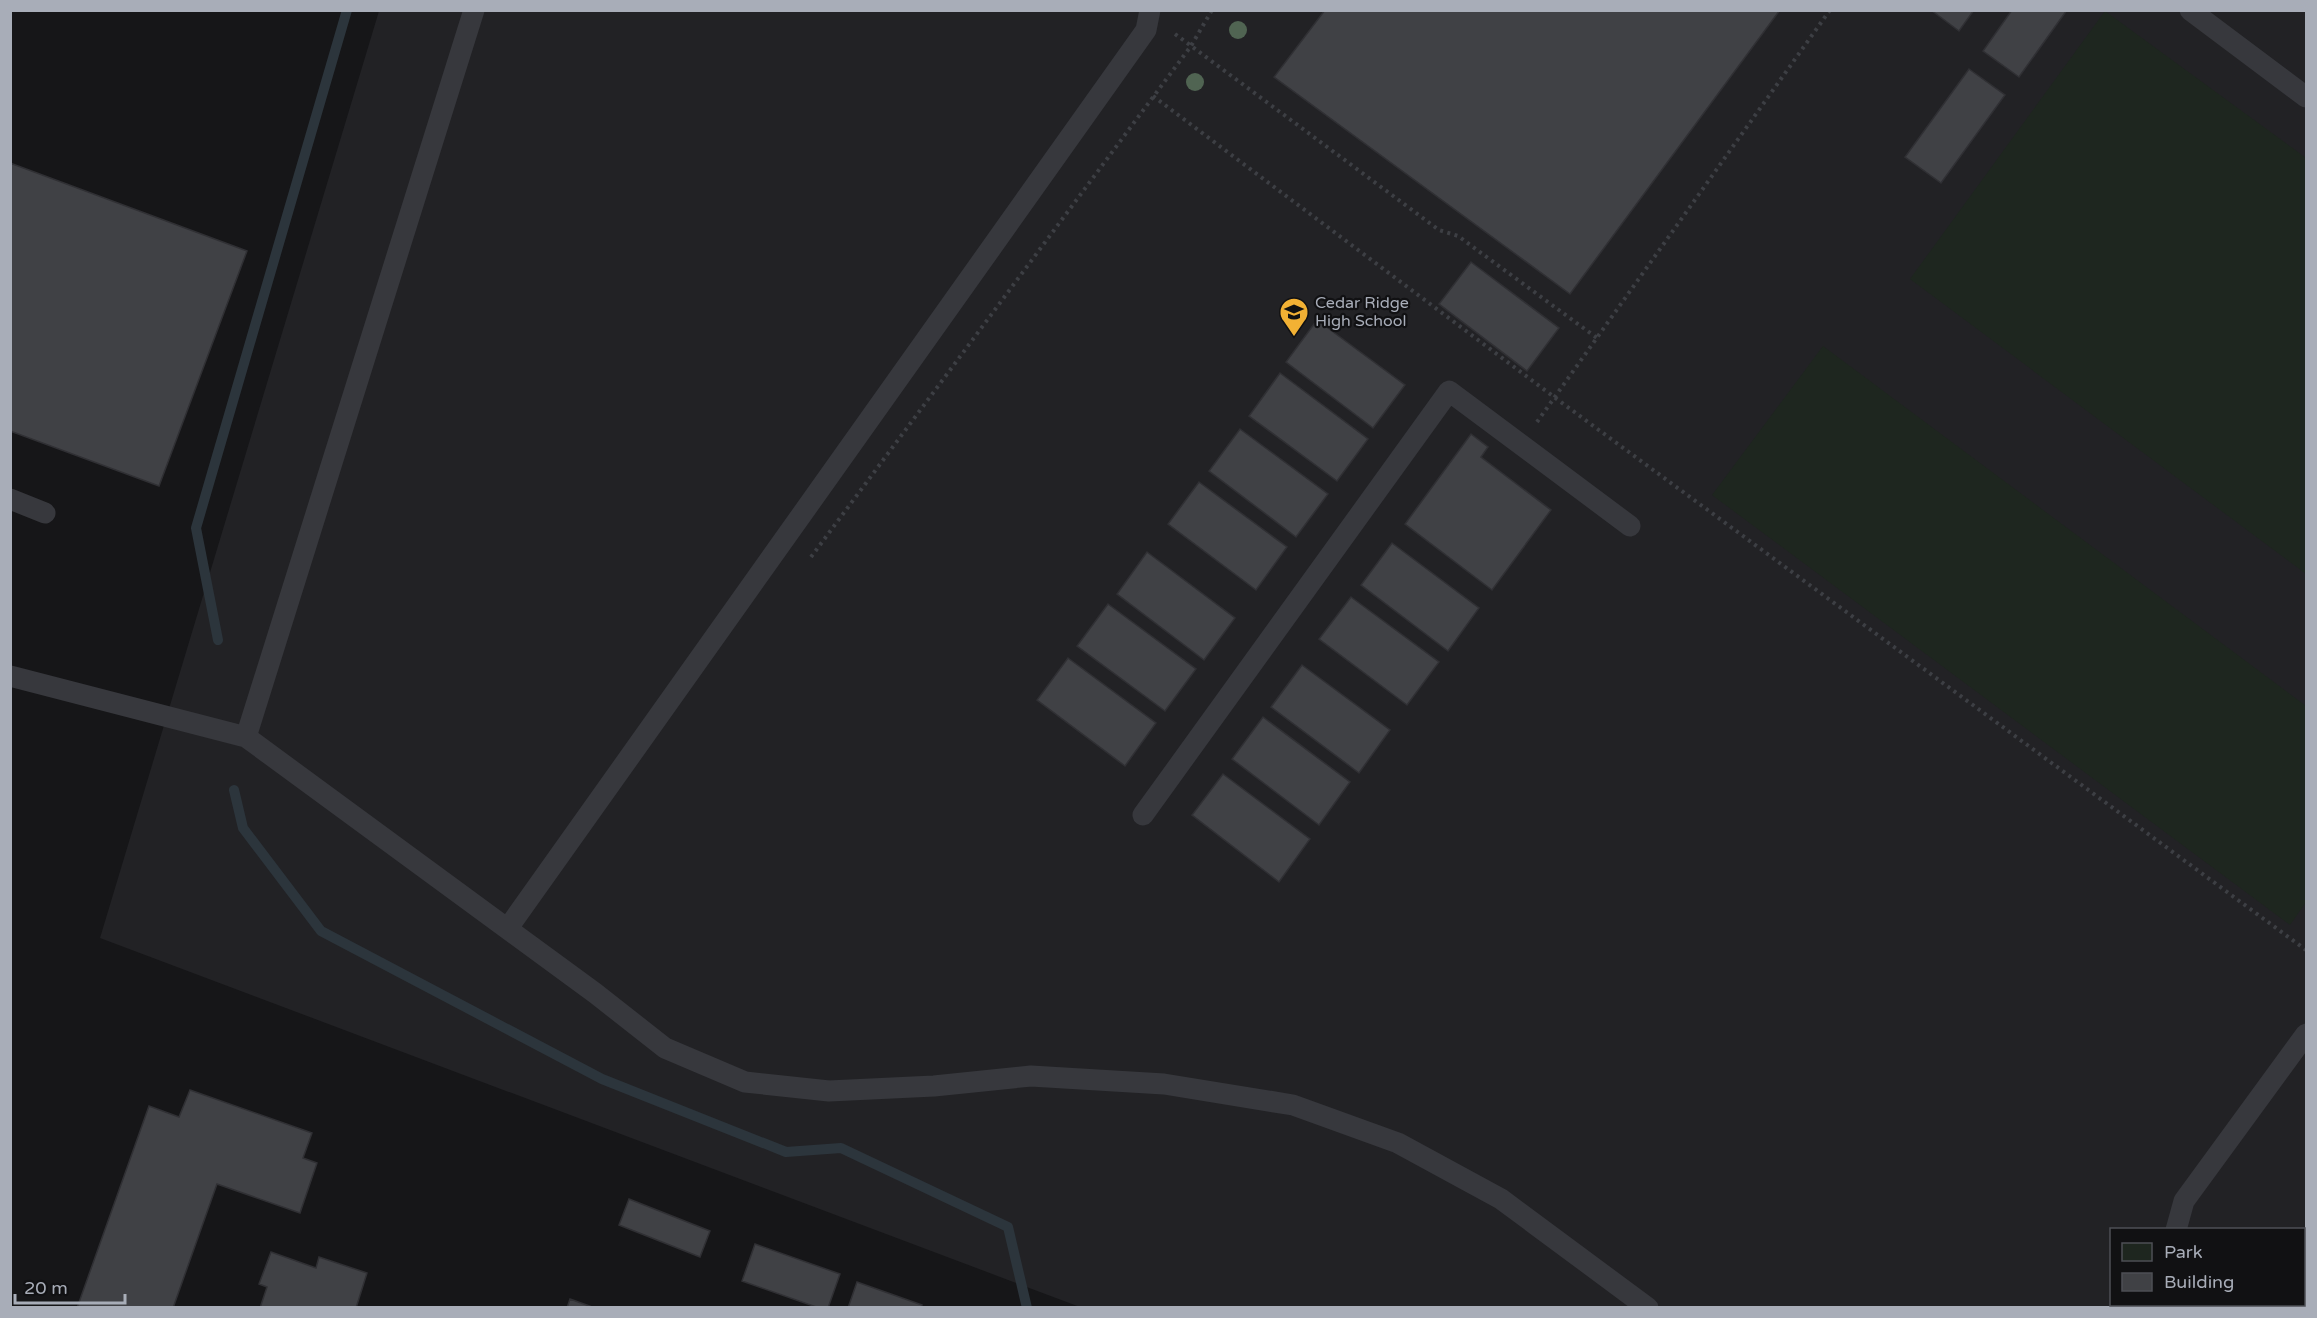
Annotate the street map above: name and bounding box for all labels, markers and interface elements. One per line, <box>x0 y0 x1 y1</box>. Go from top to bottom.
place label: Cedar Ridge High School <box>1315 293 1409 331</box>
school or university icon: Cedar Ridge High School <box>1278 296 1310 338</box>
legend <box>2110 1228 2305 1306</box>
text: Park <box>2164 1241 2203 1263</box>
scale bar <box>15 1267 124 1305</box>
text: Building <box>2164 1271 2234 1293</box>
text: 20 m <box>24 1277 68 1299</box>

